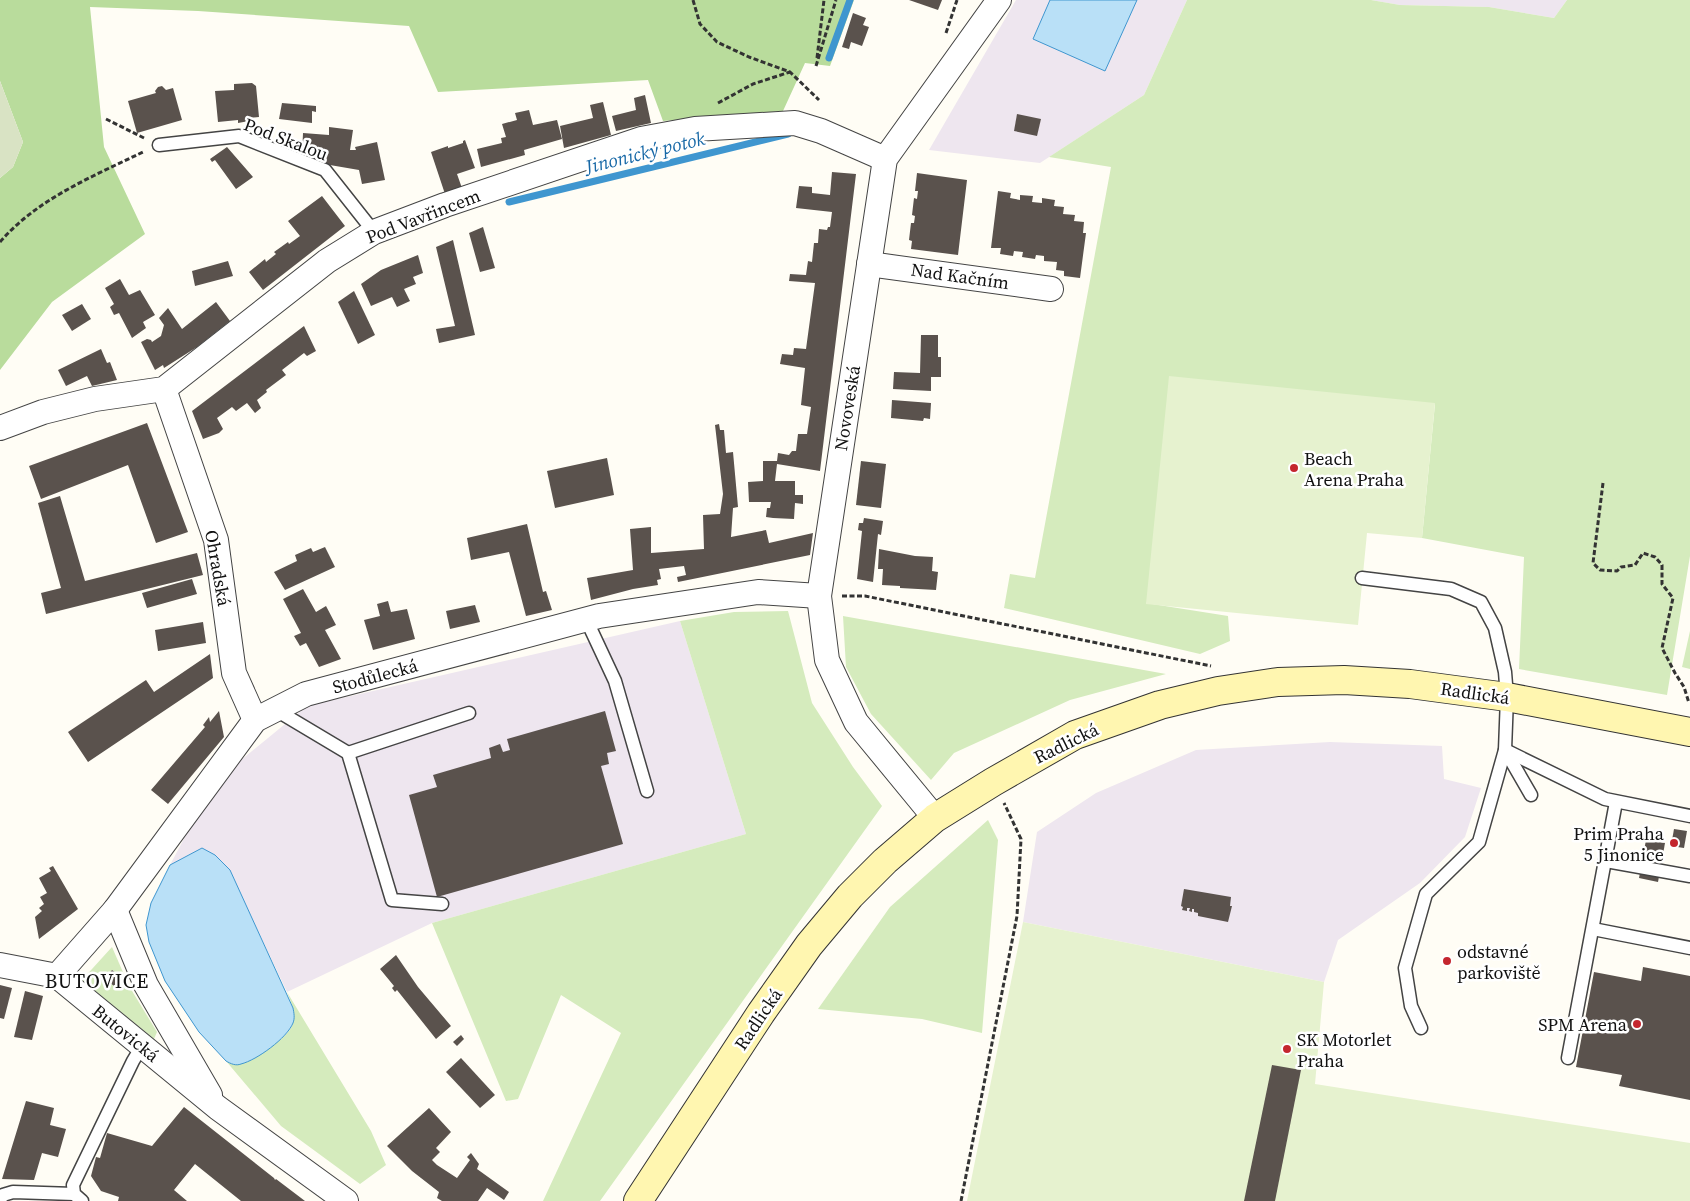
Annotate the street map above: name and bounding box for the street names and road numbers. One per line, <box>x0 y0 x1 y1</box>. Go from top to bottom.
street label: Pod Skalou <box>240 112 332 166</box>
street label: Pod Vavřincem <box>362 183 484 249</box>
street label: Nad Kačním <box>909 257 1011 295</box>
street label: Novoveská <box>828 363 866 452</box>
street label: Ohradská <box>199 528 237 609</box>
street label: Stodůlecká <box>330 652 421 699</box>
street label: Radlická <box>1439 676 1512 710</box>
street label: Radlická <box>1029 716 1103 769</box>
street label: Radlická <box>728 983 788 1055</box>
street label: Butovická <box>87 998 165 1068</box>

